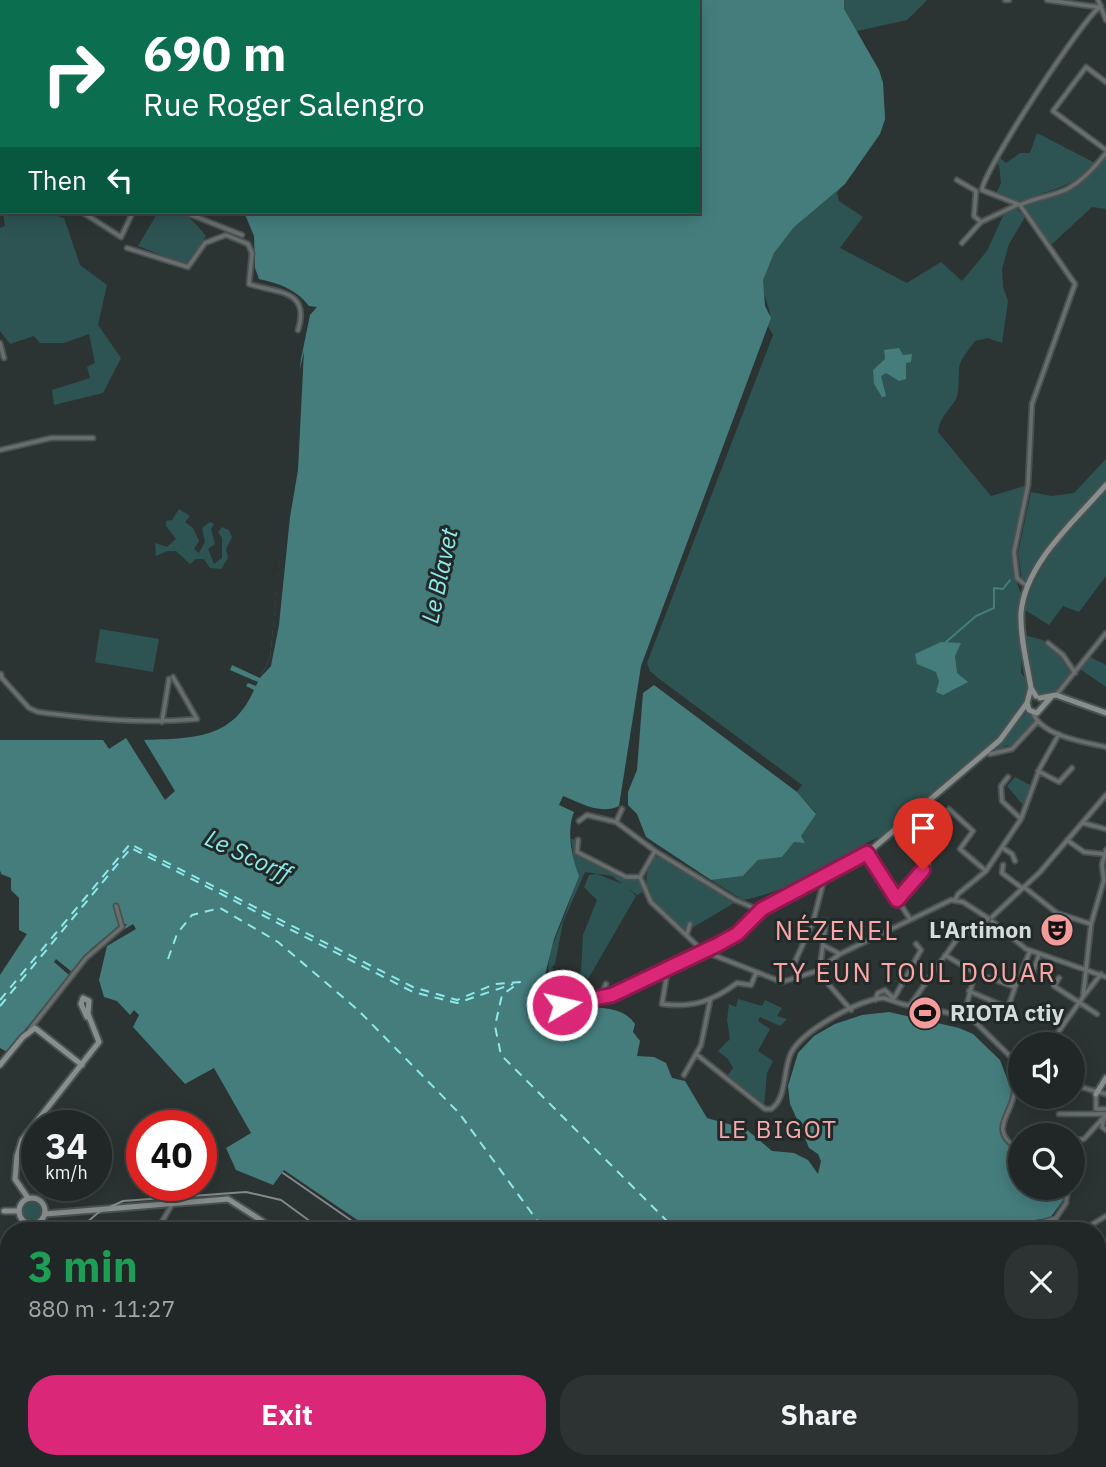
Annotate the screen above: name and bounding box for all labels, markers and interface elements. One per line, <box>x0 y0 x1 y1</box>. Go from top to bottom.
text: 690 m <box>143 21 287 84</box>
icon: right <box>28 28 119 119</box>
text: Rue Roger Salengro <box>143 83 425 125</box>
icon: left <box>101 161 139 199</box>
text: Then <box>28 163 87 197</box>
water label: Le Blavet <box>413 524 465 626</box>
pin <box>893 798 953 870</box>
icon: arrive <box>904 809 942 847</box>
water label: Le Scorff <box>200 821 299 890</box>
theatre icon: L'Artimon <box>1038 911 1076 949</box>
district label: NÉZENEL <box>775 913 899 947</box>
place label: L'Artimon <box>929 914 1032 944</box>
district label: TY EUN TOUL DOUAR <box>773 955 1057 989</box>
position arrow <box>525 968 599 1042</box>
sports icon: RIOTA ctiy <box>906 994 944 1032</box>
place label: RIOTA ctiy <box>950 997 1065 1027</box>
map controls <box>1008 1032 1085 1200</box>
button: sound <box>1008 1032 1085 1109</box>
speed limit sign: 40 <box>126 1110 217 1201</box>
district label: LE BIGOT <box>718 1113 838 1145</box>
text: 34 <box>45 1123 88 1169</box>
button: search <box>1008 1123 1085 1200</box>
text: km/h <box>45 1161 88 1184</box>
text: 3 min <box>28 1239 138 1294</box>
button: close <box>1004 1245 1078 1319</box>
text: 880 m · 11:27 <box>28 1293 175 1323</box>
button: Exit <box>28 1375 546 1455</box>
button: Share <box>560 1375 1078 1455</box>

